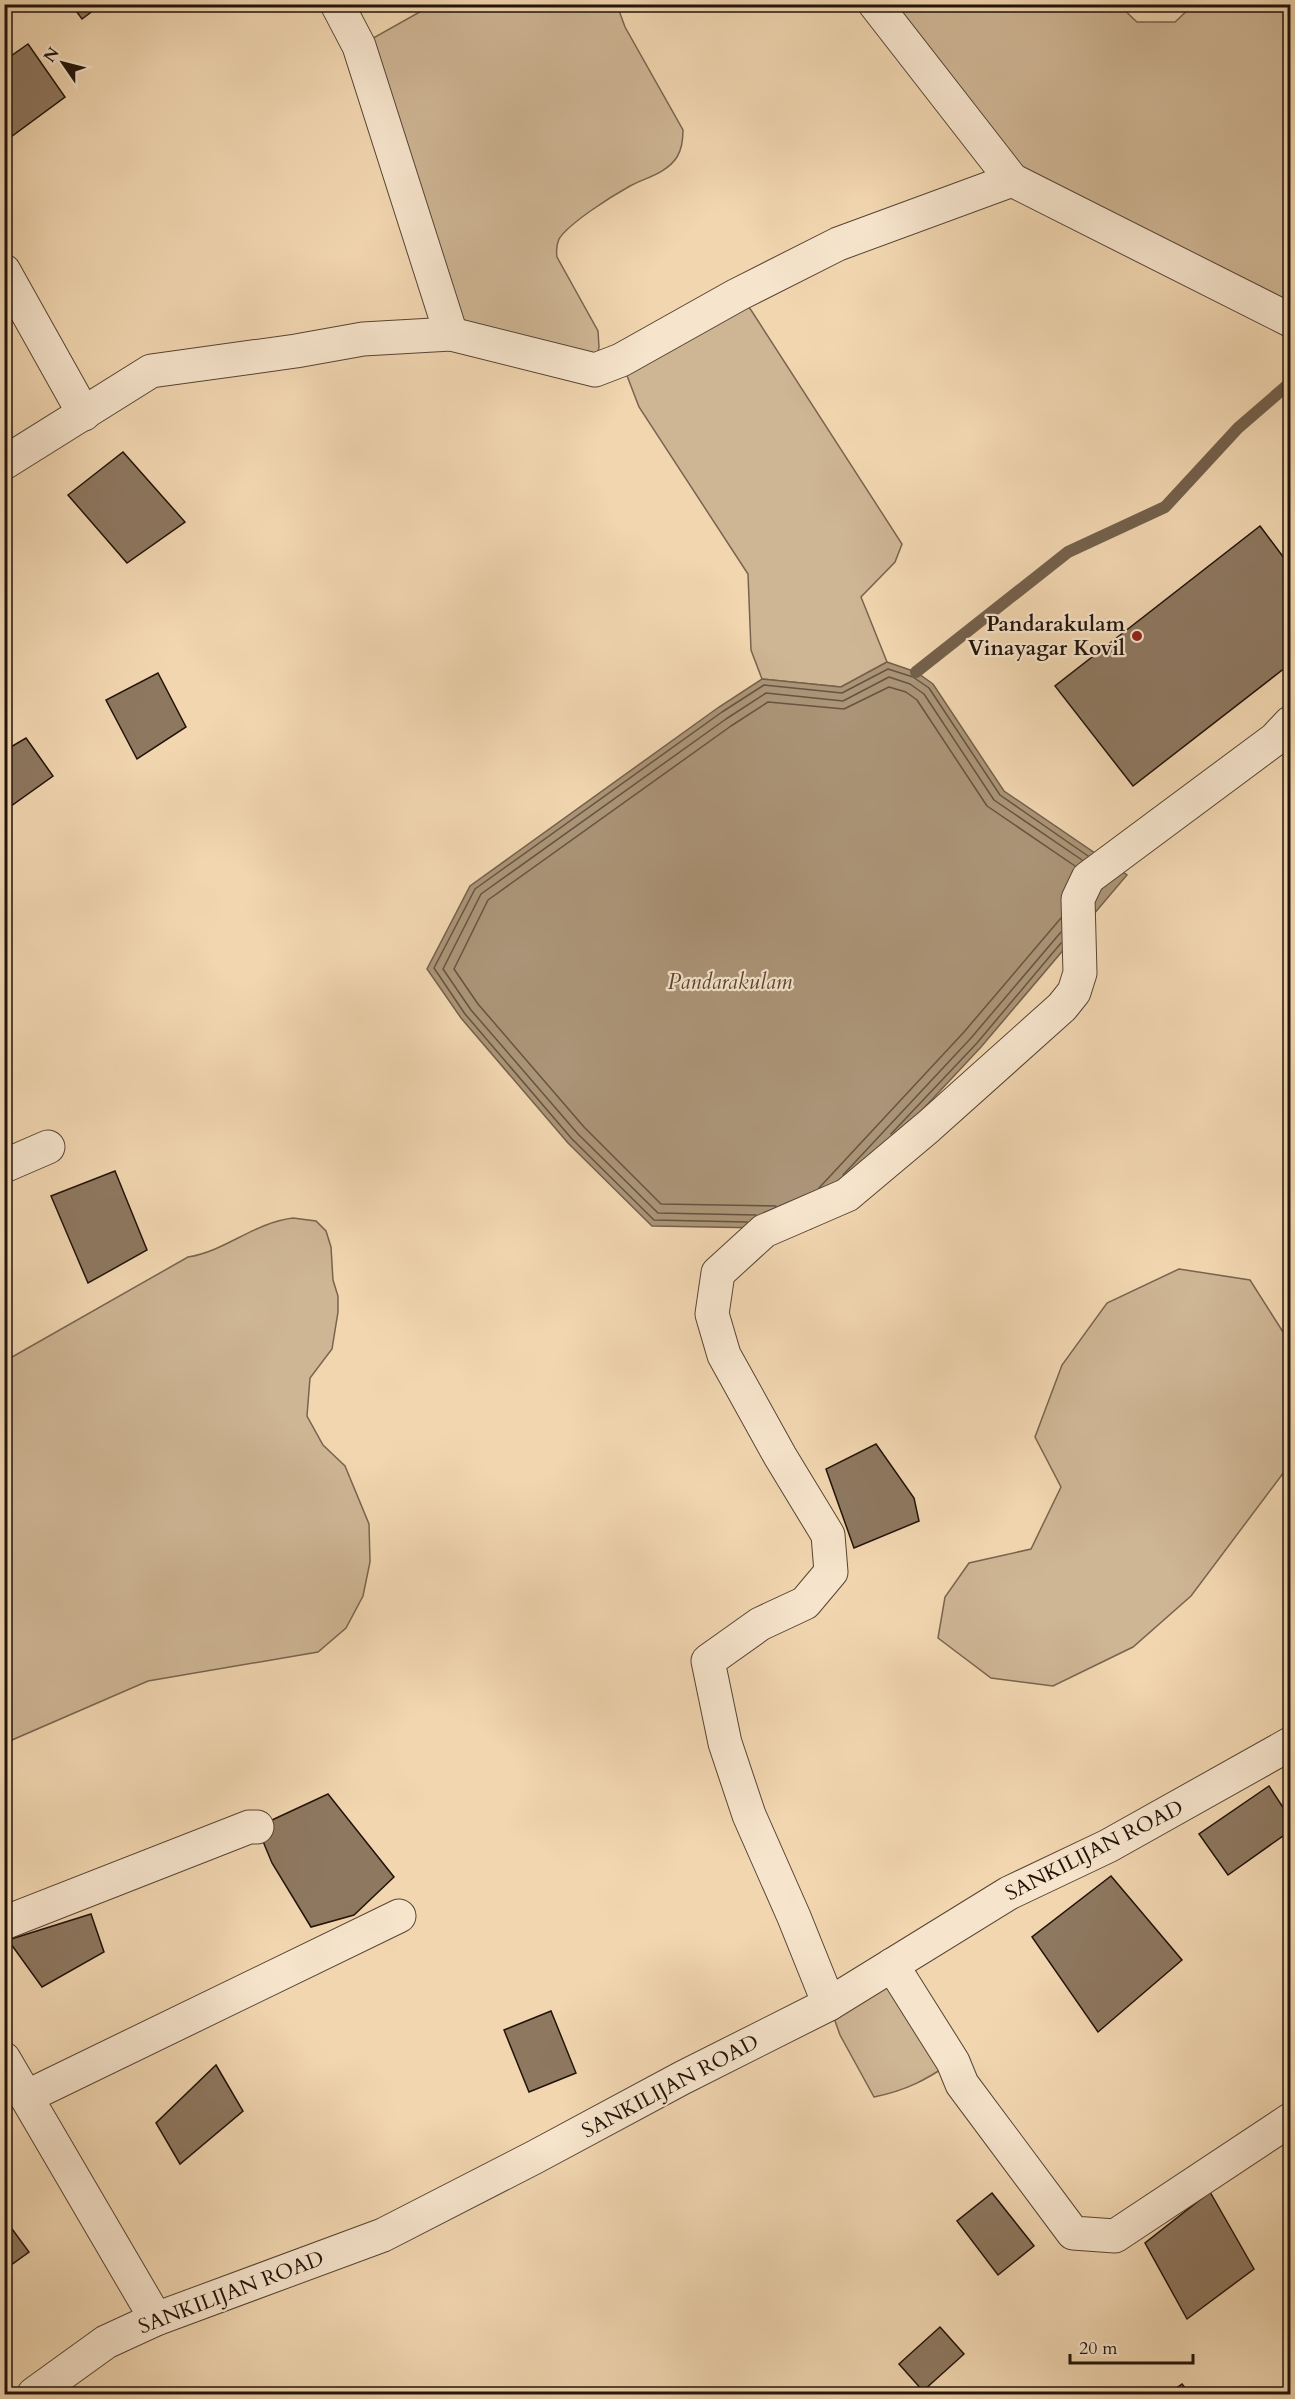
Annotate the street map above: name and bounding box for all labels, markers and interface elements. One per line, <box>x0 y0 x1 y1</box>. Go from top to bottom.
north arrow <box>33 33 93 93</box>
text: N <box>39 43 65 67</box>
place label: Pandarakulam Vinayagar Kovil <box>968 610 1126 663</box>
marker: Pandarakulam Vinayagar Kovil <box>1130 629 1144 643</box>
water label: Pandarakulam <box>668 967 793 997</box>
street label: SANKILIJAN ROAD <box>1000 1793 1188 1908</box>
street label: SANKILIJAN ROAD <box>577 2028 764 2145</box>
street label: SANKILIJAN ROAD <box>134 2244 328 2341</box>
scale bar <box>1070 2327 1193 2365</box>
text: 20 m <box>1079 2336 1118 2361</box>

